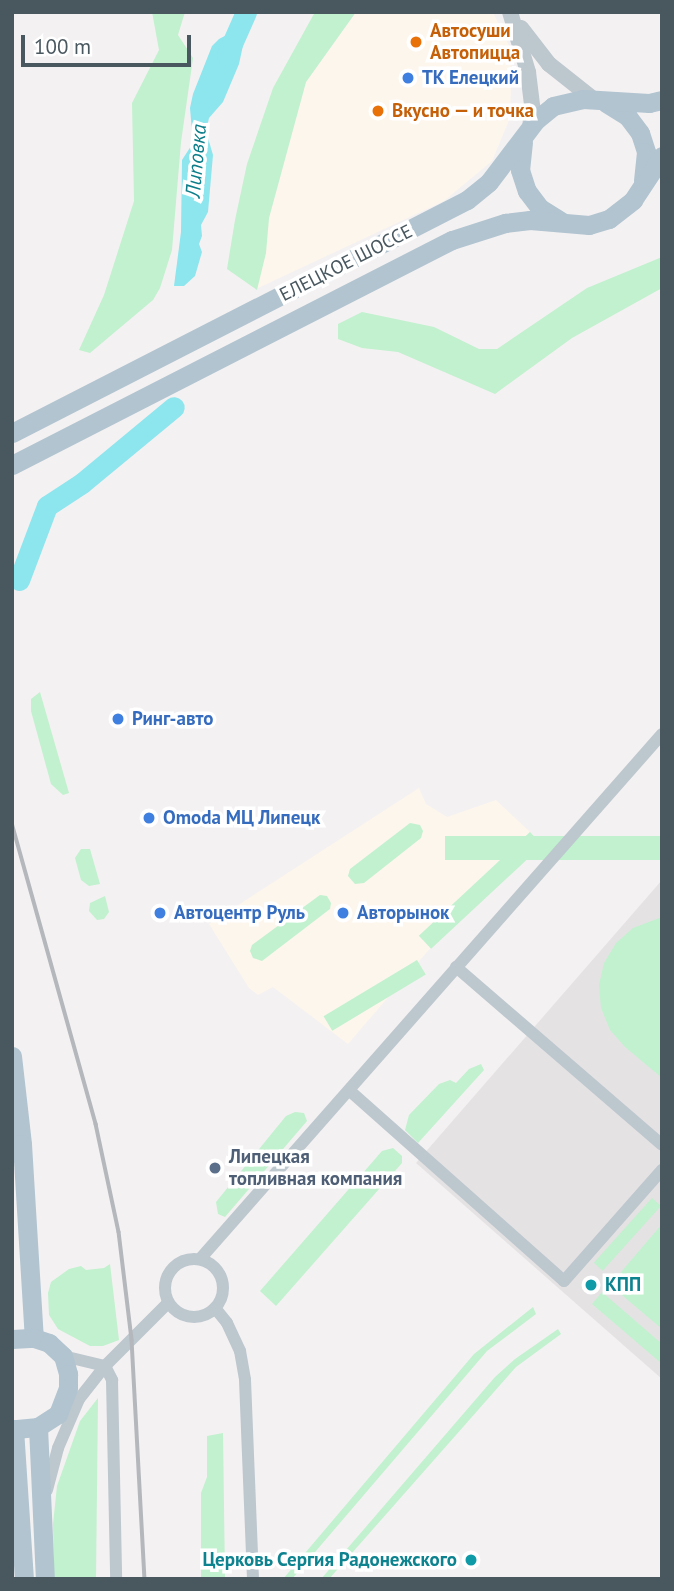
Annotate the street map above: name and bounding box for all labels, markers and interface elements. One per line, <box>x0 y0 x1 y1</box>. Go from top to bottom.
place label: Автосуши Автопицца <box>430 20 520 64</box>
scale bar <box>24 21 194 65</box>
text: 100 m <box>34 33 91 60</box>
marker: Автосуши Автопицца <box>408 34 424 50</box>
place label: ТК Елецкий <box>422 67 519 89</box>
marker: ТК Елецкий <box>400 70 416 86</box>
place label: Вкусно — и точка <box>392 100 537 122</box>
marker: Вкусно — и точка <box>370 103 386 119</box>
water label: Липовка <box>180 123 212 199</box>
street label: ЕЛЕЦКОЕ ШОССЕ <box>276 220 416 306</box>
place label: Ринг-авто <box>132 708 213 730</box>
marker: Ринг-авто <box>110 711 126 727</box>
place label: Omoda МЦ Липецк <box>163 807 321 829</box>
marker: Omoda МЦ Липецк <box>141 810 157 826</box>
place label: Автоцентр Руль <box>174 902 305 924</box>
place label: Авторынок <box>357 902 449 924</box>
marker: Автоцентр Руль <box>152 905 168 921</box>
marker: Авторынок <box>335 905 351 921</box>
place label: Липецкая топливная компания <box>229 1146 402 1190</box>
marker: Липецкая топливная компания <box>207 1160 223 1176</box>
place label: КПП <box>605 1274 641 1296</box>
marker: КПП <box>583 1277 599 1293</box>
place label: Церковь Сергия Радонежского <box>202 1549 457 1571</box>
marker: Церковь Сергия Радонежского <box>463 1552 479 1568</box>

